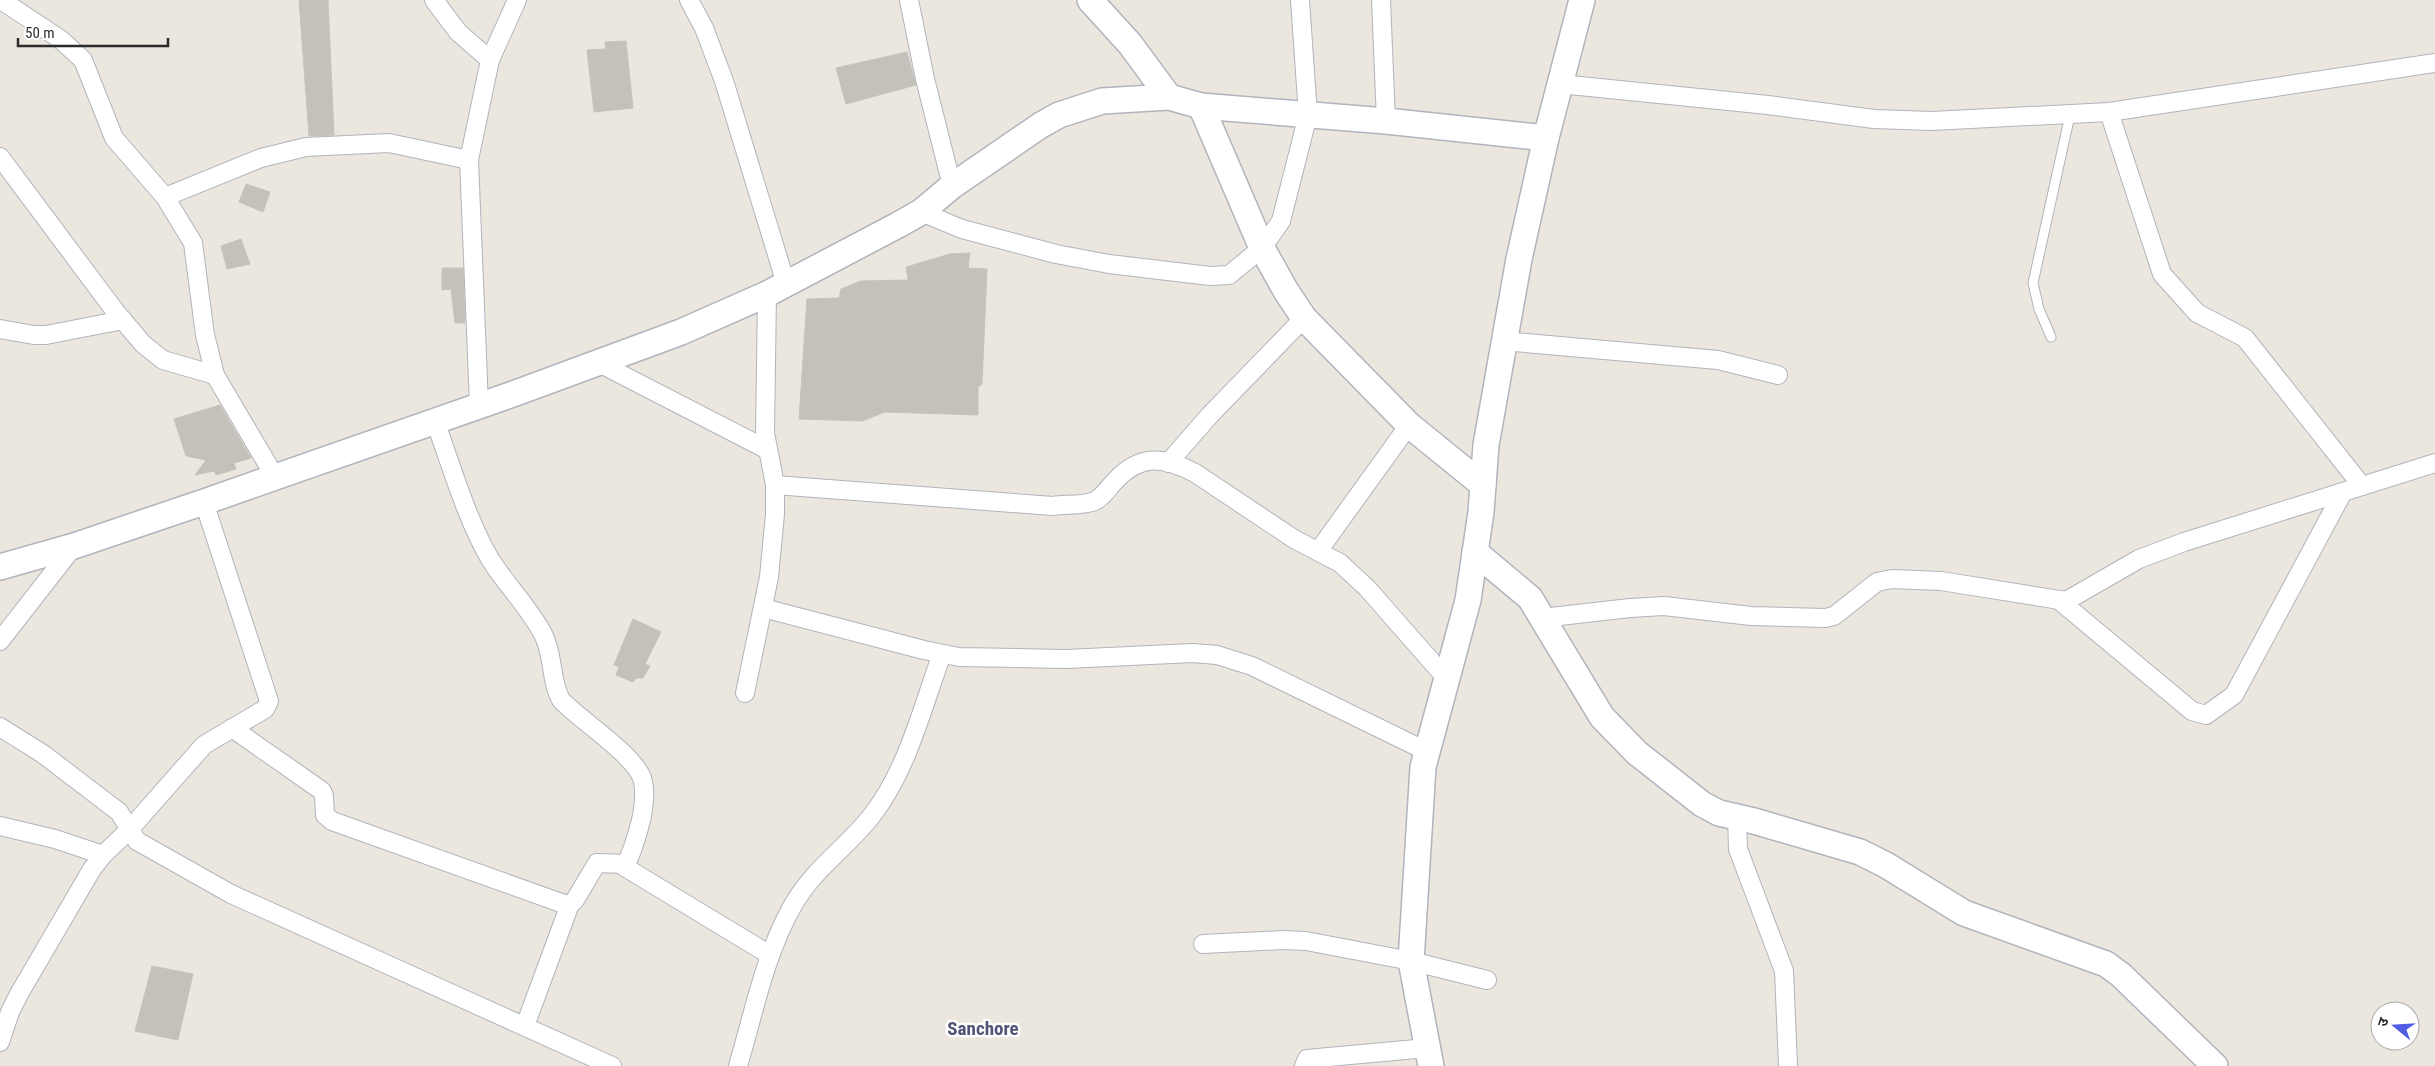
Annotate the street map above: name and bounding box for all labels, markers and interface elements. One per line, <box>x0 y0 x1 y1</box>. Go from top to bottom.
scale bar <box>18 15 168 47</box>
text: 50 m <box>25 24 55 42</box>
north arrow <box>2370 1001 2420 1051</box>
text: उ <box>2374 1015 2392 1028</box>
district label: Sanchore <box>947 1017 1019 1040</box>

